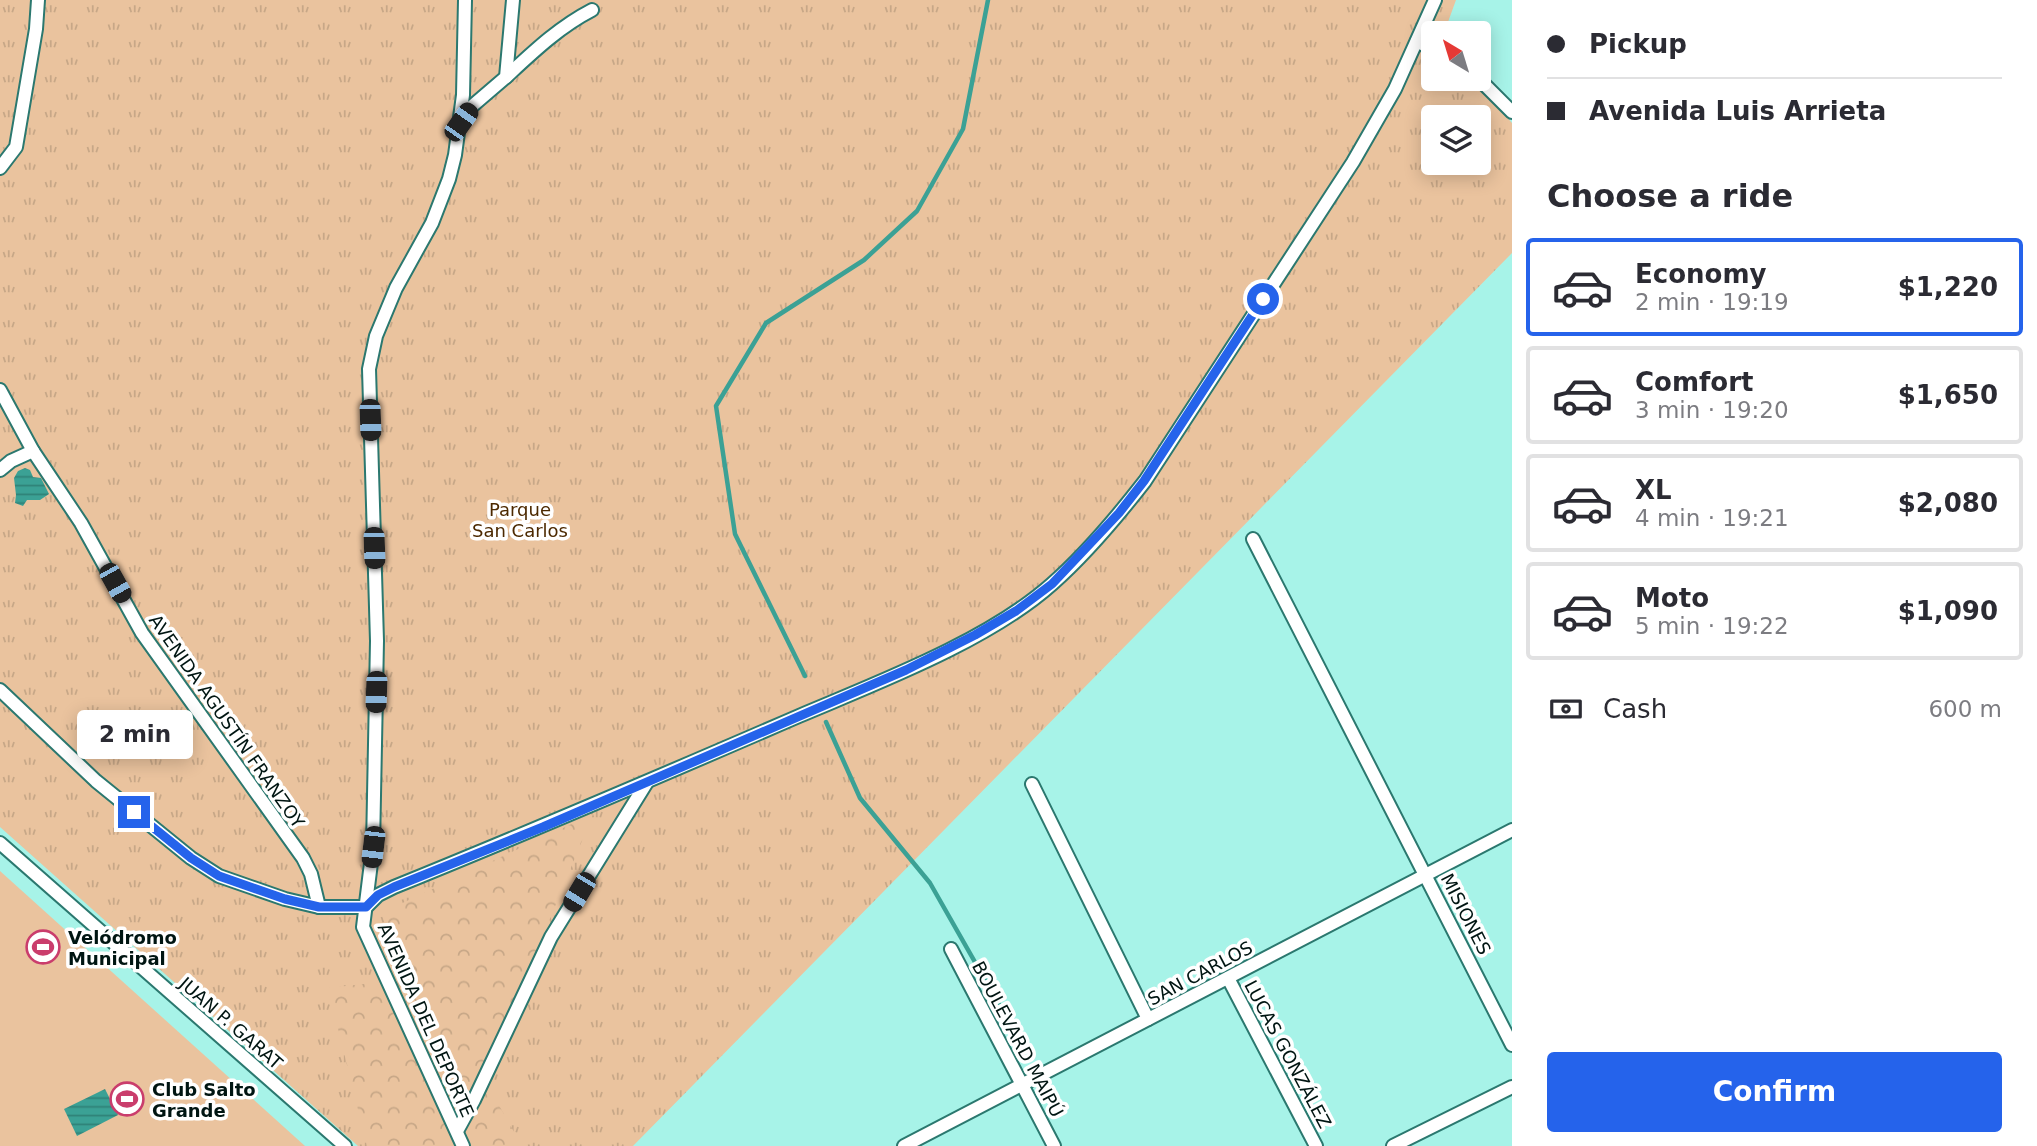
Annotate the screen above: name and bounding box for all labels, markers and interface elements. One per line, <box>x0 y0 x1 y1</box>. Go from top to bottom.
north arrow <box>1421 21 1491 91</box>
map controls <box>1421 21 1491 175</box>
text: Pickup <box>1589 29 1687 59</box>
text: Avenida Luis Arrieta <box>1589 96 1886 126</box>
car <box>441 99 482 145</box>
button: layers <box>1421 105 1491 175</box>
text: Choose a ride <box>1547 177 1793 215</box>
icon: car <box>1551 256 1614 319</box>
text: Economy <box>1635 259 1766 289</box>
text: $1,220 <box>1898 272 1998 302</box>
route start <box>1247 283 1279 315</box>
text: 2 min · 19:19 <box>1635 289 1789 315</box>
icon: car <box>1551 364 1614 427</box>
text: Comfort <box>1635 367 1753 397</box>
text: $1,650 <box>1898 380 1998 410</box>
text: 3 min · 19:20 <box>1635 397 1789 423</box>
car <box>359 399 382 441</box>
icon: car <box>1551 472 1614 535</box>
text: XL <box>1635 475 1672 505</box>
text: $2,080 <box>1898 488 1998 518</box>
park label: Parque San Carlos <box>472 499 568 541</box>
text: 4 min · 19:21 <box>1635 505 1789 531</box>
car <box>363 527 386 569</box>
car <box>96 560 135 606</box>
icon: car <box>1551 580 1614 643</box>
text: Moto <box>1635 583 1709 613</box>
text: $1,090 <box>1898 596 1998 626</box>
street label: AVENIDA AGUSTÍN FRANZOY <box>145 610 309 833</box>
text: 5 min · 19:22 <box>1635 613 1789 639</box>
car <box>365 671 388 713</box>
icon: cash <box>1547 690 1585 728</box>
text: Cash <box>1603 694 1667 724</box>
text: 600 m <box>1928 696 2002 722</box>
callout: 2 min <box>76 710 192 760</box>
text: 2 min <box>99 721 171 747</box>
route end <box>118 796 150 828</box>
car <box>361 825 386 869</box>
car <box>560 869 599 915</box>
street label: MISIONES <box>1437 870 1495 958</box>
street label: AVENIDA DEL DEPORTE <box>374 920 478 1120</box>
place label: Velódromo Municipal <box>68 927 177 969</box>
sports icon: Velódromo Municipal <box>24 928 62 966</box>
street label: SAN CARLOS <box>1144 937 1256 1009</box>
street label: BOULEVARD MAIPÚ <box>968 957 1068 1121</box>
street label: JUAN P. GARAT <box>175 972 287 1074</box>
street label: LUCAS GONZÁLEZ <box>1240 977 1336 1131</box>
button: Confirm <box>1547 1052 2002 1132</box>
place label: Club Salto Grande <box>152 1079 256 1121</box>
sports icon: Club Salto Grande <box>108 1080 146 1118</box>

